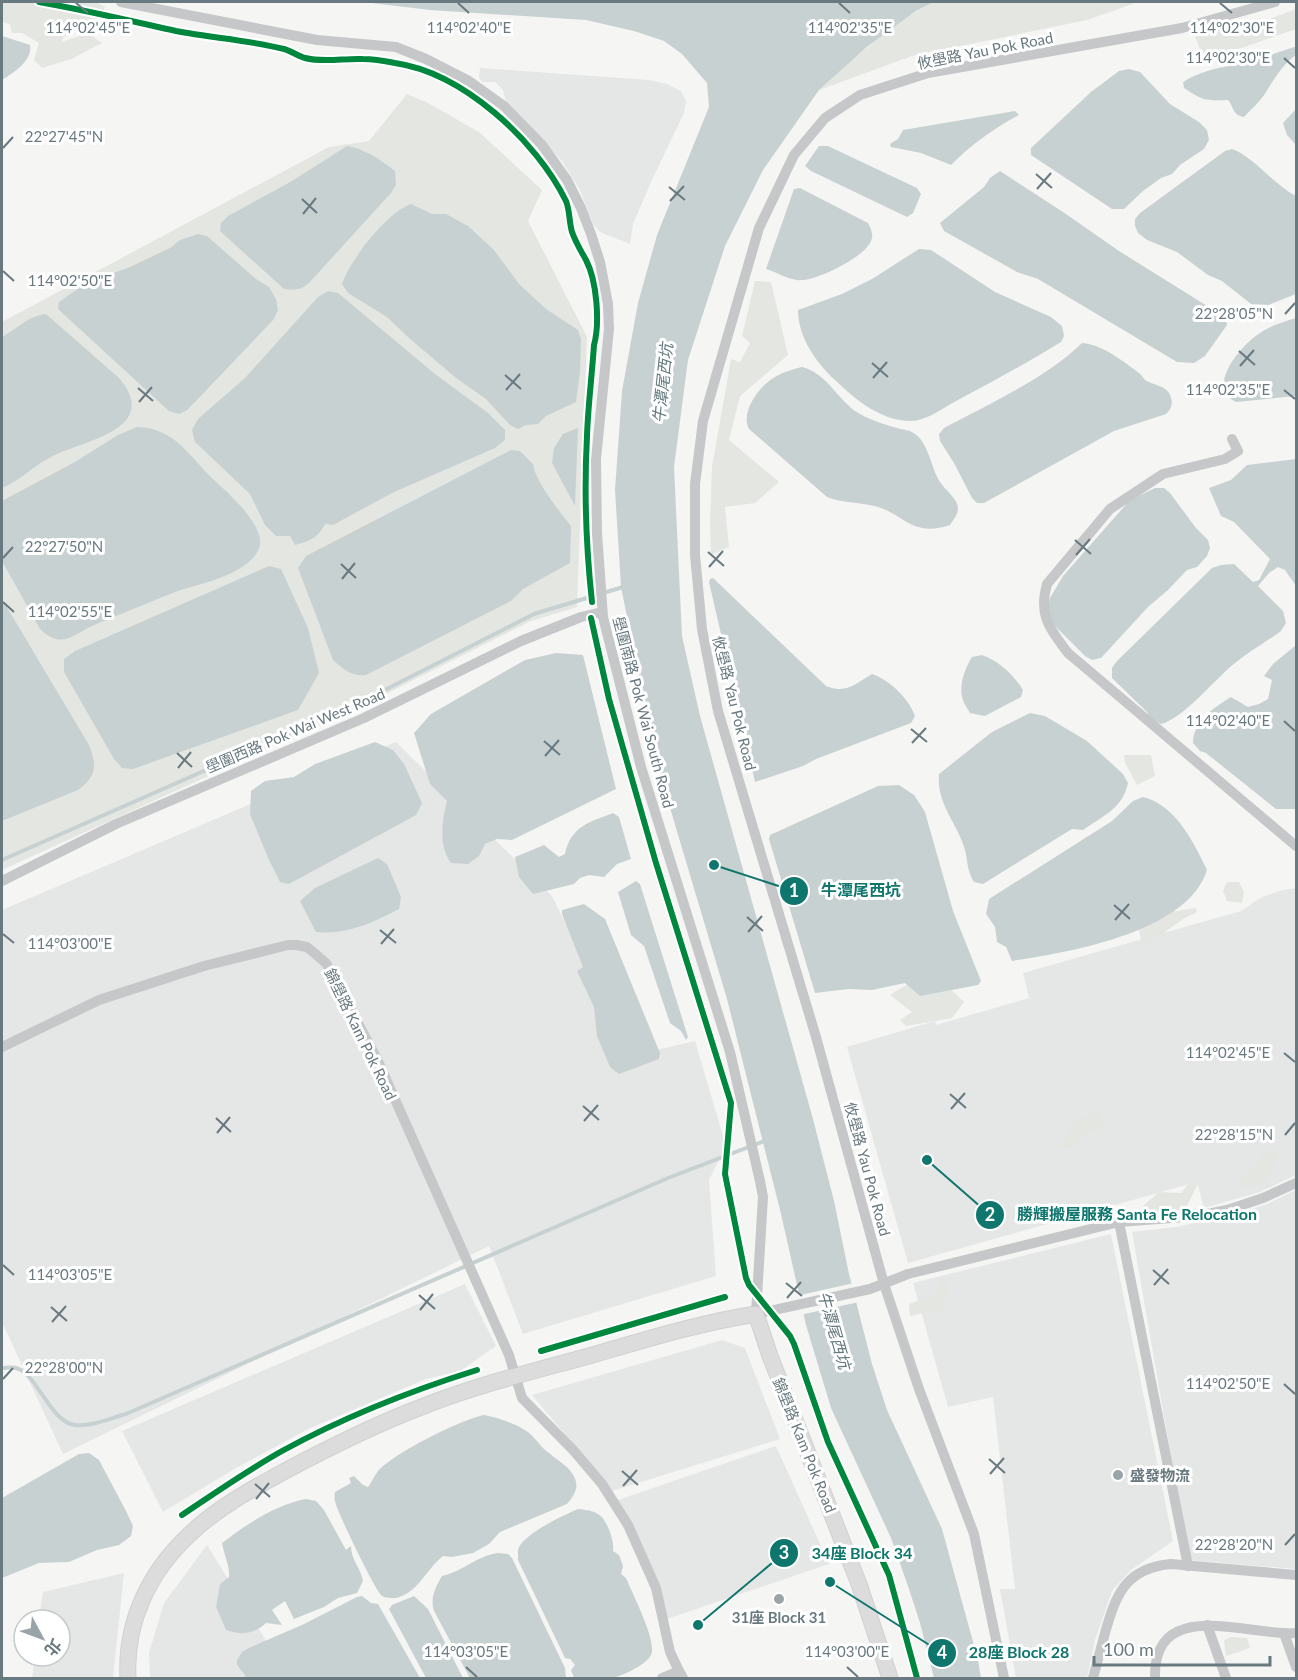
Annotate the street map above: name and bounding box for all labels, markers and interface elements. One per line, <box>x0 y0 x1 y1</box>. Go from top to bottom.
text: 114°02'45"E <box>46 18 130 36</box>
text: 114°02'40"E <box>427 18 511 36</box>
text: 114°02'35"E <box>808 18 892 36</box>
text: 114°02'30"E <box>1190 18 1274 36</box>
street label: 攸壆路 Yau Pok Road <box>916 28 1054 72</box>
text: 114°02'30"E <box>1186 48 1270 66</box>
text: 22°27'45"N <box>25 127 103 145</box>
text: 114°02'50"E <box>28 271 112 289</box>
text: 22°28'05"N <box>1195 304 1273 322</box>
water label: 牛潭尾西坑 <box>648 340 676 424</box>
text: 114°02'35"E <box>1186 380 1270 398</box>
text: 22°27'50"N <box>25 537 103 555</box>
text: 114°02'55"E <box>28 602 112 620</box>
street label: 壆圍南路 Pok Wai South Road <box>610 614 678 810</box>
street label: 攸壆路 Yau Pok Road <box>710 634 760 772</box>
street label: 壆圍西路 Pok Wai West Road <box>203 684 387 776</box>
text: 114°02'40"E <box>1186 711 1270 729</box>
callout: 牛潭尾西坑 <box>779 874 913 908</box>
text: 1 <box>789 879 799 901</box>
text: 牛潭尾西坑 <box>821 880 901 899</box>
text: 114°03'00"E <box>28 934 112 952</box>
street label: 錦壆路 Kam Pok Road <box>321 965 401 1103</box>
text: 114°02'45"E <box>1186 1043 1270 1061</box>
street label: 攸壆路 Yau Pok Road <box>841 1100 895 1238</box>
text: 22°28'15"N <box>1195 1125 1273 1143</box>
callout: 勝輝搬屋服務 Santa Fe Relocation <box>975 1198 1269 1232</box>
text: 2 <box>985 1203 995 1225</box>
text: 勝輝搬屋服務 Santa Fe Relocation <box>1017 1204 1257 1223</box>
text: 114°03'05"E <box>28 1265 112 1283</box>
water label: 牛潭尾西坑 <box>815 1289 856 1373</box>
text: 22°28'00"N <box>25 1358 103 1376</box>
text: 114°02'50"E <box>1186 1374 1270 1392</box>
street label: 錦壆路 Kam Pok Road <box>770 1375 840 1515</box>
place label: 盛發物流 <box>1130 1466 1190 1484</box>
marker: 盛發物流 <box>1111 1468 1125 1482</box>
text: 22°28'20"N <box>1195 1535 1273 1553</box>
callout: 34座 Block 34 <box>769 1536 924 1570</box>
text: 3 <box>779 1541 789 1563</box>
text: 34座 Block 34 <box>812 1543 912 1562</box>
marker: 31座 Block 31 <box>772 1592 786 1606</box>
north arrow <box>12 1608 72 1668</box>
place label: 31座 Block 31 <box>732 1608 826 1626</box>
scale bar <box>1094 1629 1270 1667</box>
text: 北 <box>41 1636 66 1660</box>
callout: 28座 Block 28 <box>927 1636 1081 1670</box>
text: 100 m <box>1103 1638 1154 1660</box>
text: 4 <box>937 1641 947 1663</box>
text: 114°03'05"E <box>424 1642 508 1660</box>
text: 114°03'00"E <box>805 1642 889 1660</box>
text: 28座 Block 28 <box>969 1642 1069 1661</box>

